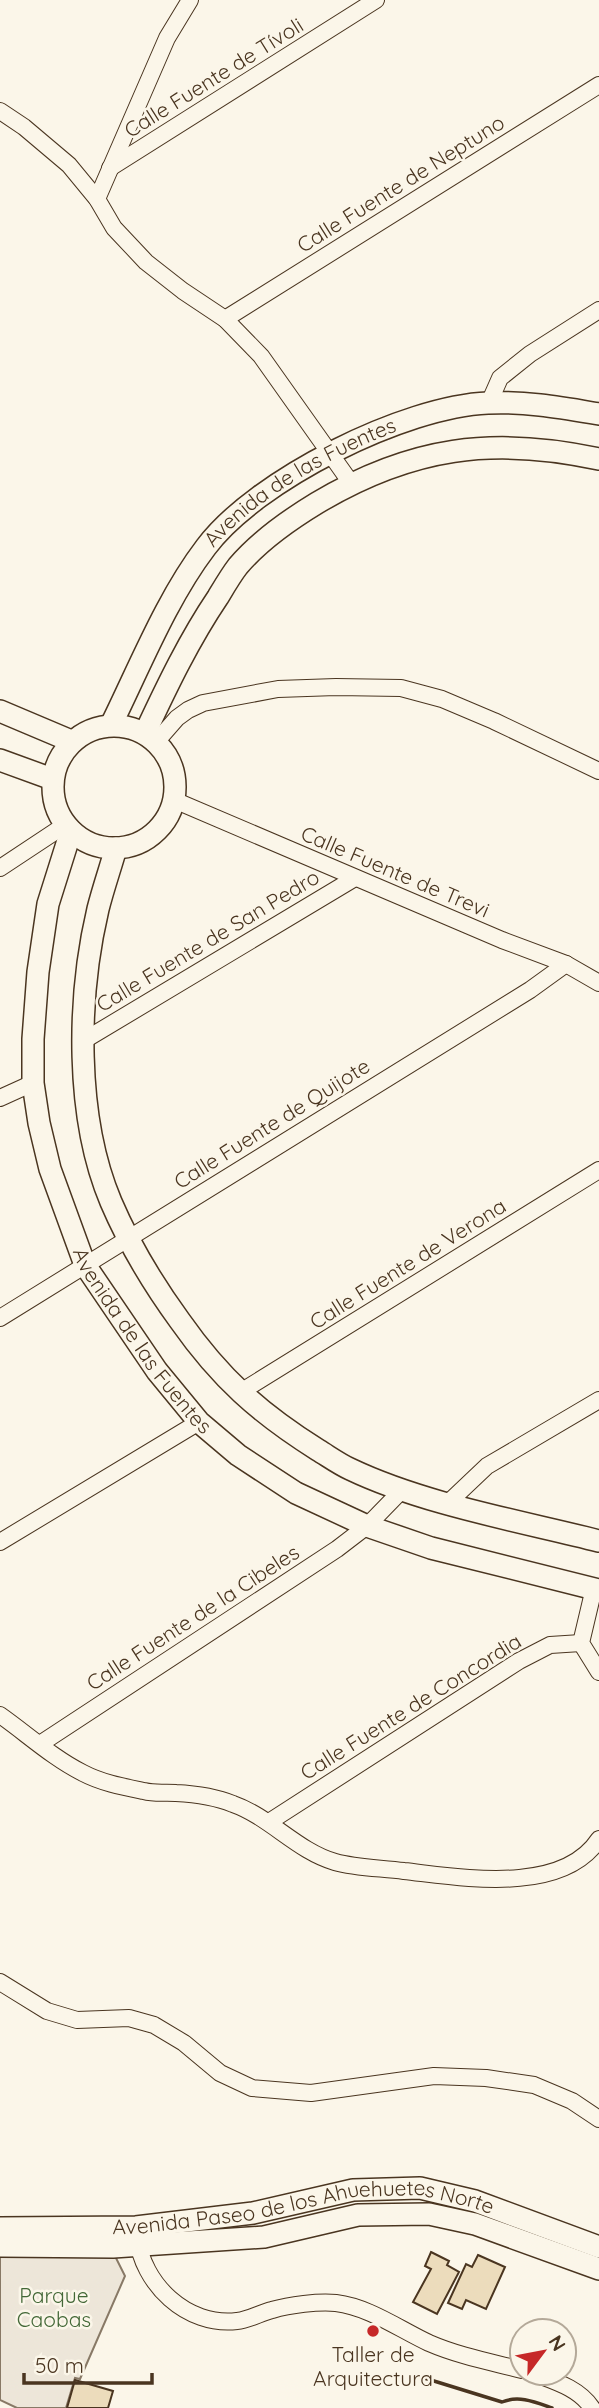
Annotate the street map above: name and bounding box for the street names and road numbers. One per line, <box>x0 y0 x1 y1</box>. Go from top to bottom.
street label: Calle Fuente de Tívoli <box>119 12 308 143</box>
street label: Calle Fuente de Neptuno <box>292 109 509 258</box>
street label: Avenida de las Fuentes <box>198 411 399 552</box>
street label: Calle Fuente de Trevi <box>297 820 494 923</box>
street label: Calle Fuente de San Pedro <box>91 863 324 1017</box>
street label: Calle Fuente de Quijote <box>169 1052 374 1194</box>
street label: Calle Fuente de Verona <box>305 1192 510 1334</box>
street label: Avenida de las Fuentes <box>68 1244 217 1439</box>
street label: Calle Fuente de la Cibeles <box>81 1539 304 1696</box>
street label: Calle Fuente de Concordia <box>295 1627 526 1785</box>
street label: Avenida Paseo de los Ahuehuetes Norte <box>112 2174 498 2239</box>

